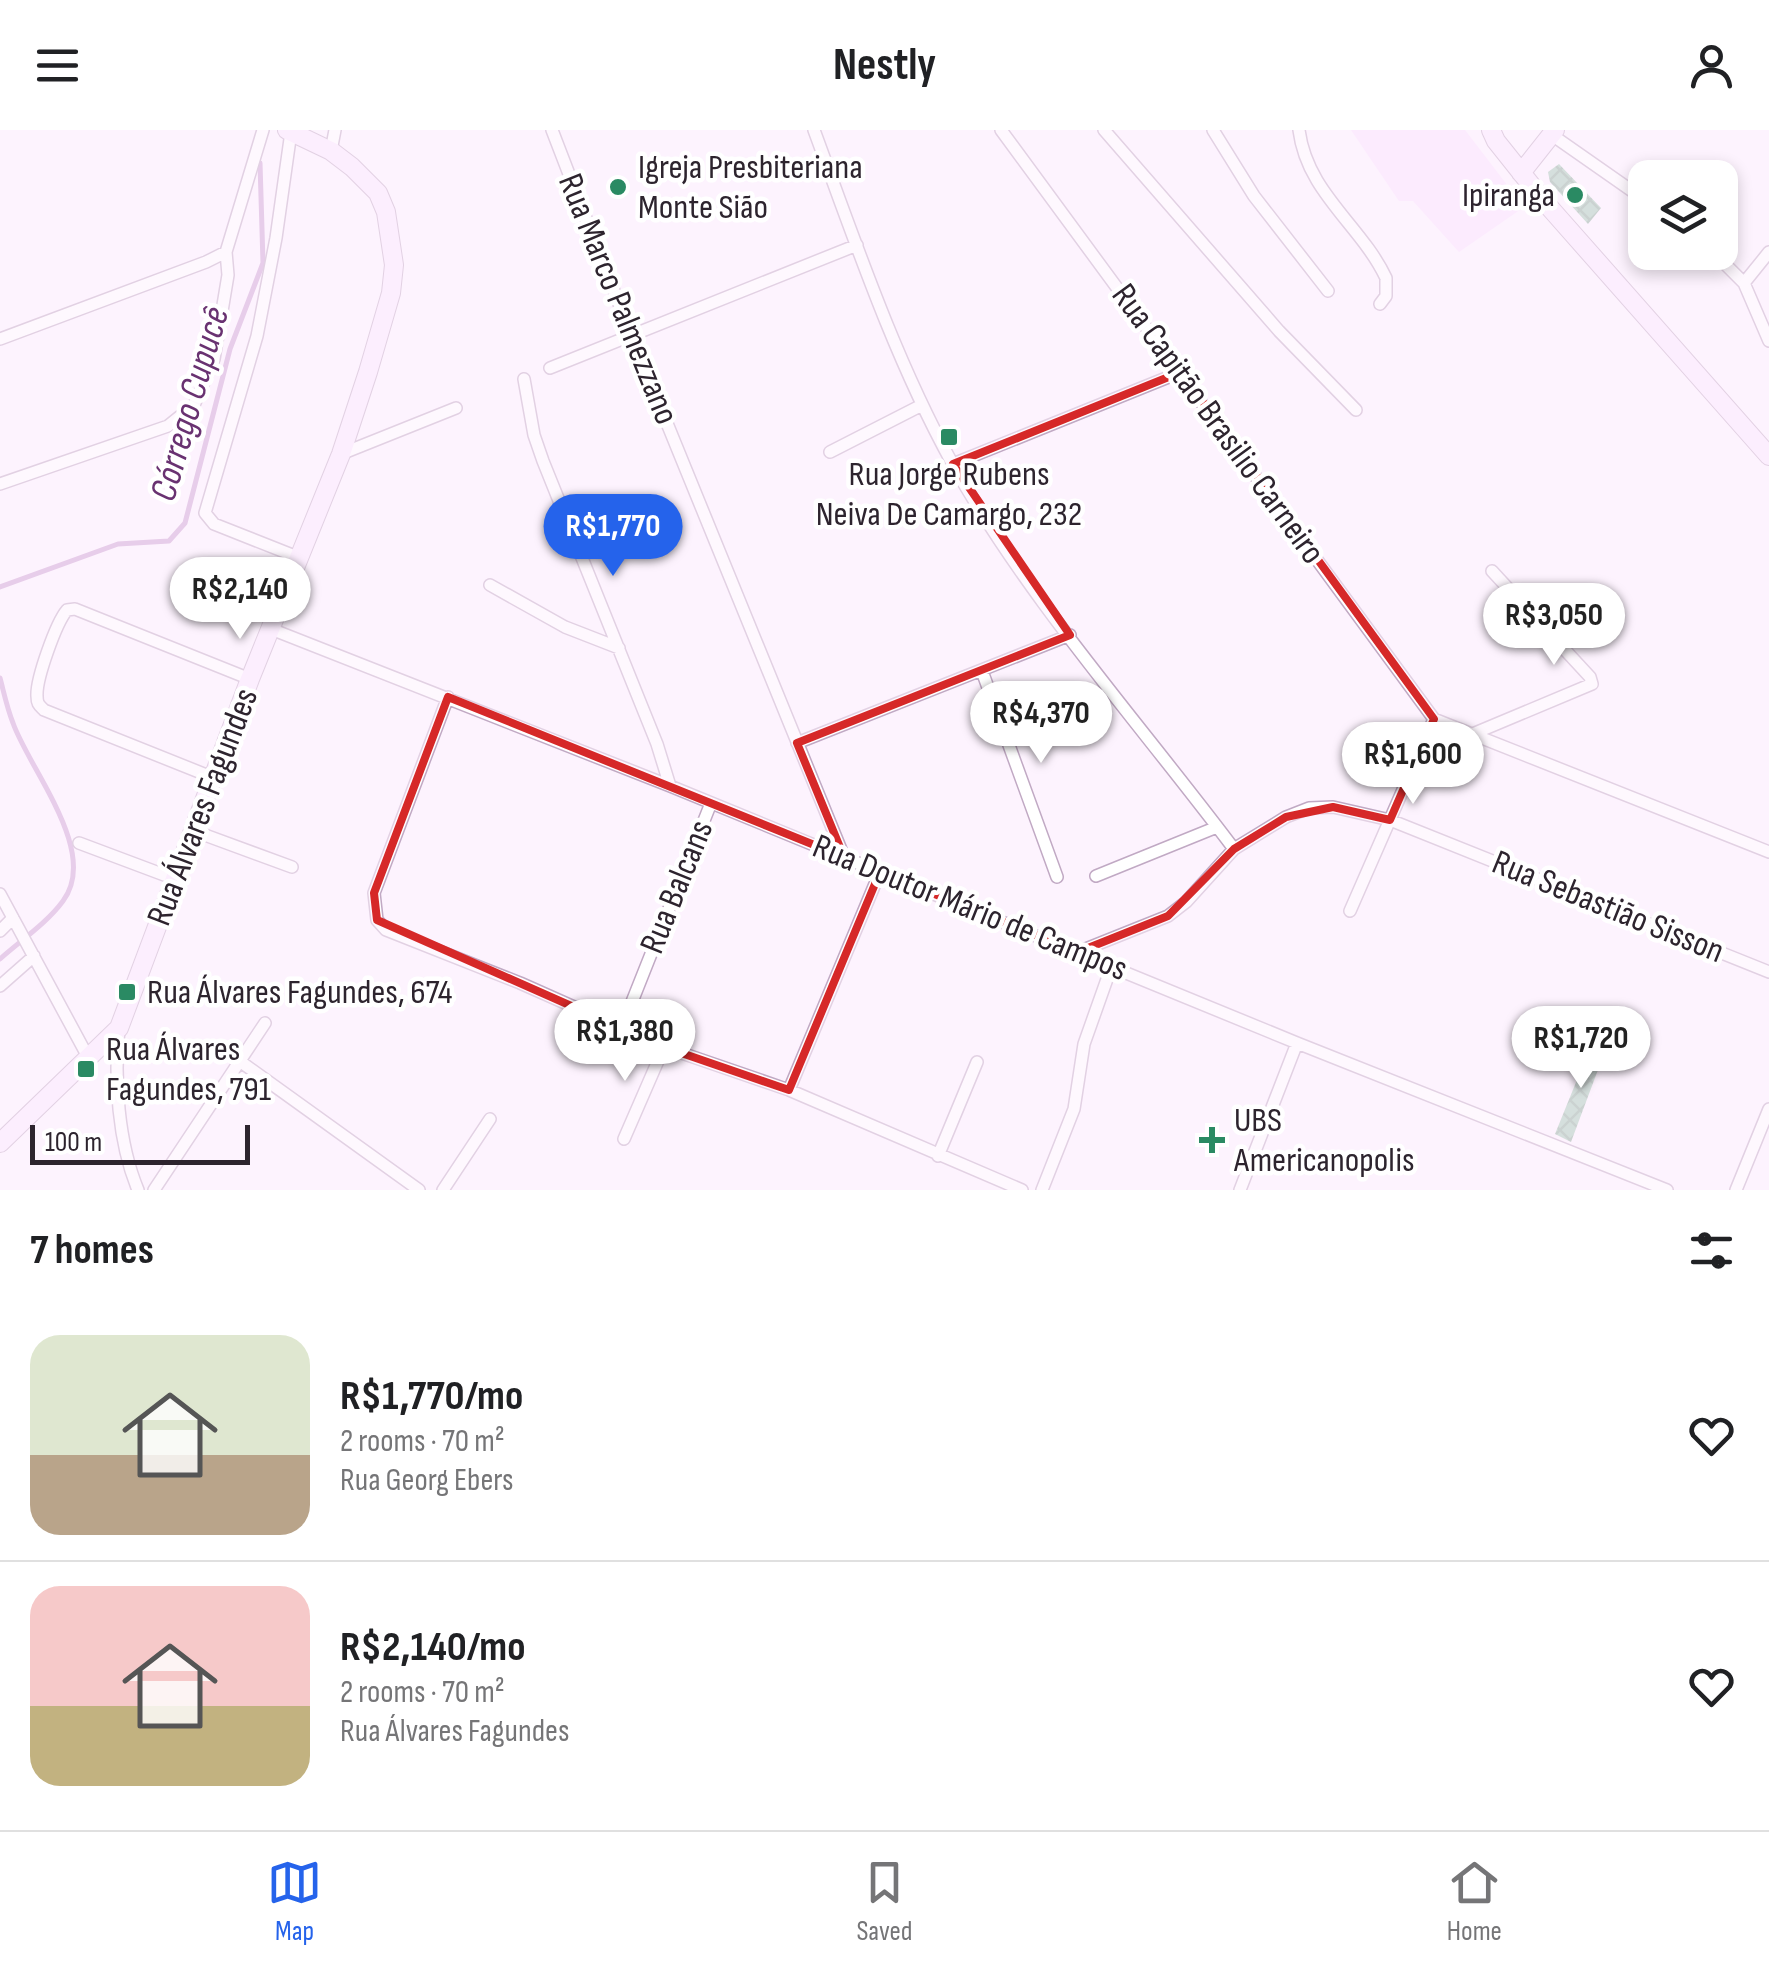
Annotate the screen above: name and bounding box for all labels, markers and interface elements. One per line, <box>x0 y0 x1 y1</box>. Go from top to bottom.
icon: menu <box>30 38 85 93</box>
text: Nestly <box>833 38 936 93</box>
icon: person <box>1684 38 1739 93</box>
place label: Igreja Presbiteriana Monte Sião <box>638 146 863 229</box>
map controls <box>1628 160 1738 270</box>
button: layers <box>1628 160 1738 270</box>
street label: Rua Marco Palmezzano <box>548 167 688 431</box>
place label: Ipiranga <box>1462 174 1555 217</box>
marker: Igreja Presbiteriana Monte Sião <box>607 176 629 198</box>
marker: Ipiranga <box>1564 184 1586 206</box>
street label: Rua Capitão Brasilio Carneiro <box>1102 276 1334 572</box>
water label: Córrego Cupucê <box>141 302 239 506</box>
marker: Rua Jorge Rubens Neiva De Camargo, 232 <box>938 426 960 448</box>
place label: Rua Jorge Rubens Neiva De Camargo, 232 <box>816 453 1082 536</box>
pin: R$1,770 <box>521 494 705 579</box>
text: R$1,770 <box>566 507 660 546</box>
pin: R$2,140 <box>148 557 332 642</box>
text: R$2,140 <box>192 570 288 609</box>
pin: R$3,050 <box>1462 583 1646 668</box>
text: R$3,050 <box>1505 596 1603 635</box>
pin: R$4,370 <box>949 681 1133 766</box>
street label: Rua Álvares Fagundes <box>138 682 268 932</box>
text: R$4,370 <box>992 694 1090 733</box>
pin: R$1,600 <box>1321 722 1505 807</box>
text: R$1,600 <box>1364 735 1462 774</box>
street label: Rua Balcans <box>631 814 723 960</box>
street label: Rua Doutor Mário de Campos <box>806 825 1134 991</box>
street label: Rua Sebastião Sisson <box>1486 841 1730 973</box>
place label: Rua Álvares Fagundes, 674 <box>147 971 452 1014</box>
marker: Rua Álvares Fagundes, 674 <box>116 981 138 1003</box>
pin: R$1,380 <box>533 999 717 1084</box>
pin: R$1,720 <box>1489 1006 1673 1091</box>
text: R$1,380 <box>576 1012 674 1051</box>
text: R$1,720 <box>1534 1019 1628 1058</box>
place label: Rua Álvares Fagundes, 791 <box>106 1028 271 1111</box>
marker: Rua Álvares Fagundes, 791 <box>75 1058 97 1080</box>
place label: UBS Americanopolis <box>1233 1099 1415 1182</box>
scale bar <box>30 1120 250 1164</box>
text: 100 m <box>45 1126 102 1159</box>
marker: UBS Americanopolis <box>1199 1127 1225 1153</box>
icon: filters <box>1684 1223 1739 1278</box>
text: 7 homes <box>30 1225 154 1276</box>
text: R$1,770/mo <box>340 1371 523 1422</box>
icon: home <box>110 1375 230 1495</box>
icon: heart <box>1684 1408 1739 1463</box>
text: 2 rooms · 70 m² <box>340 1422 505 1461</box>
text: Rua Georg Ebers <box>340 1461 513 1500</box>
text: R$2,140/mo <box>340 1622 526 1673</box>
icon: home <box>110 1626 230 1746</box>
icon: heart <box>1684 1659 1739 1714</box>
text: 2 rooms · 70 m² <box>340 1673 505 1712</box>
text: Rua Álvares Fagundes <box>340 1712 569 1751</box>
tab: Map <box>267 1855 322 1948</box>
tab: Saved <box>856 1855 913 1948</box>
tab: Home <box>1447 1855 1502 1948</box>

